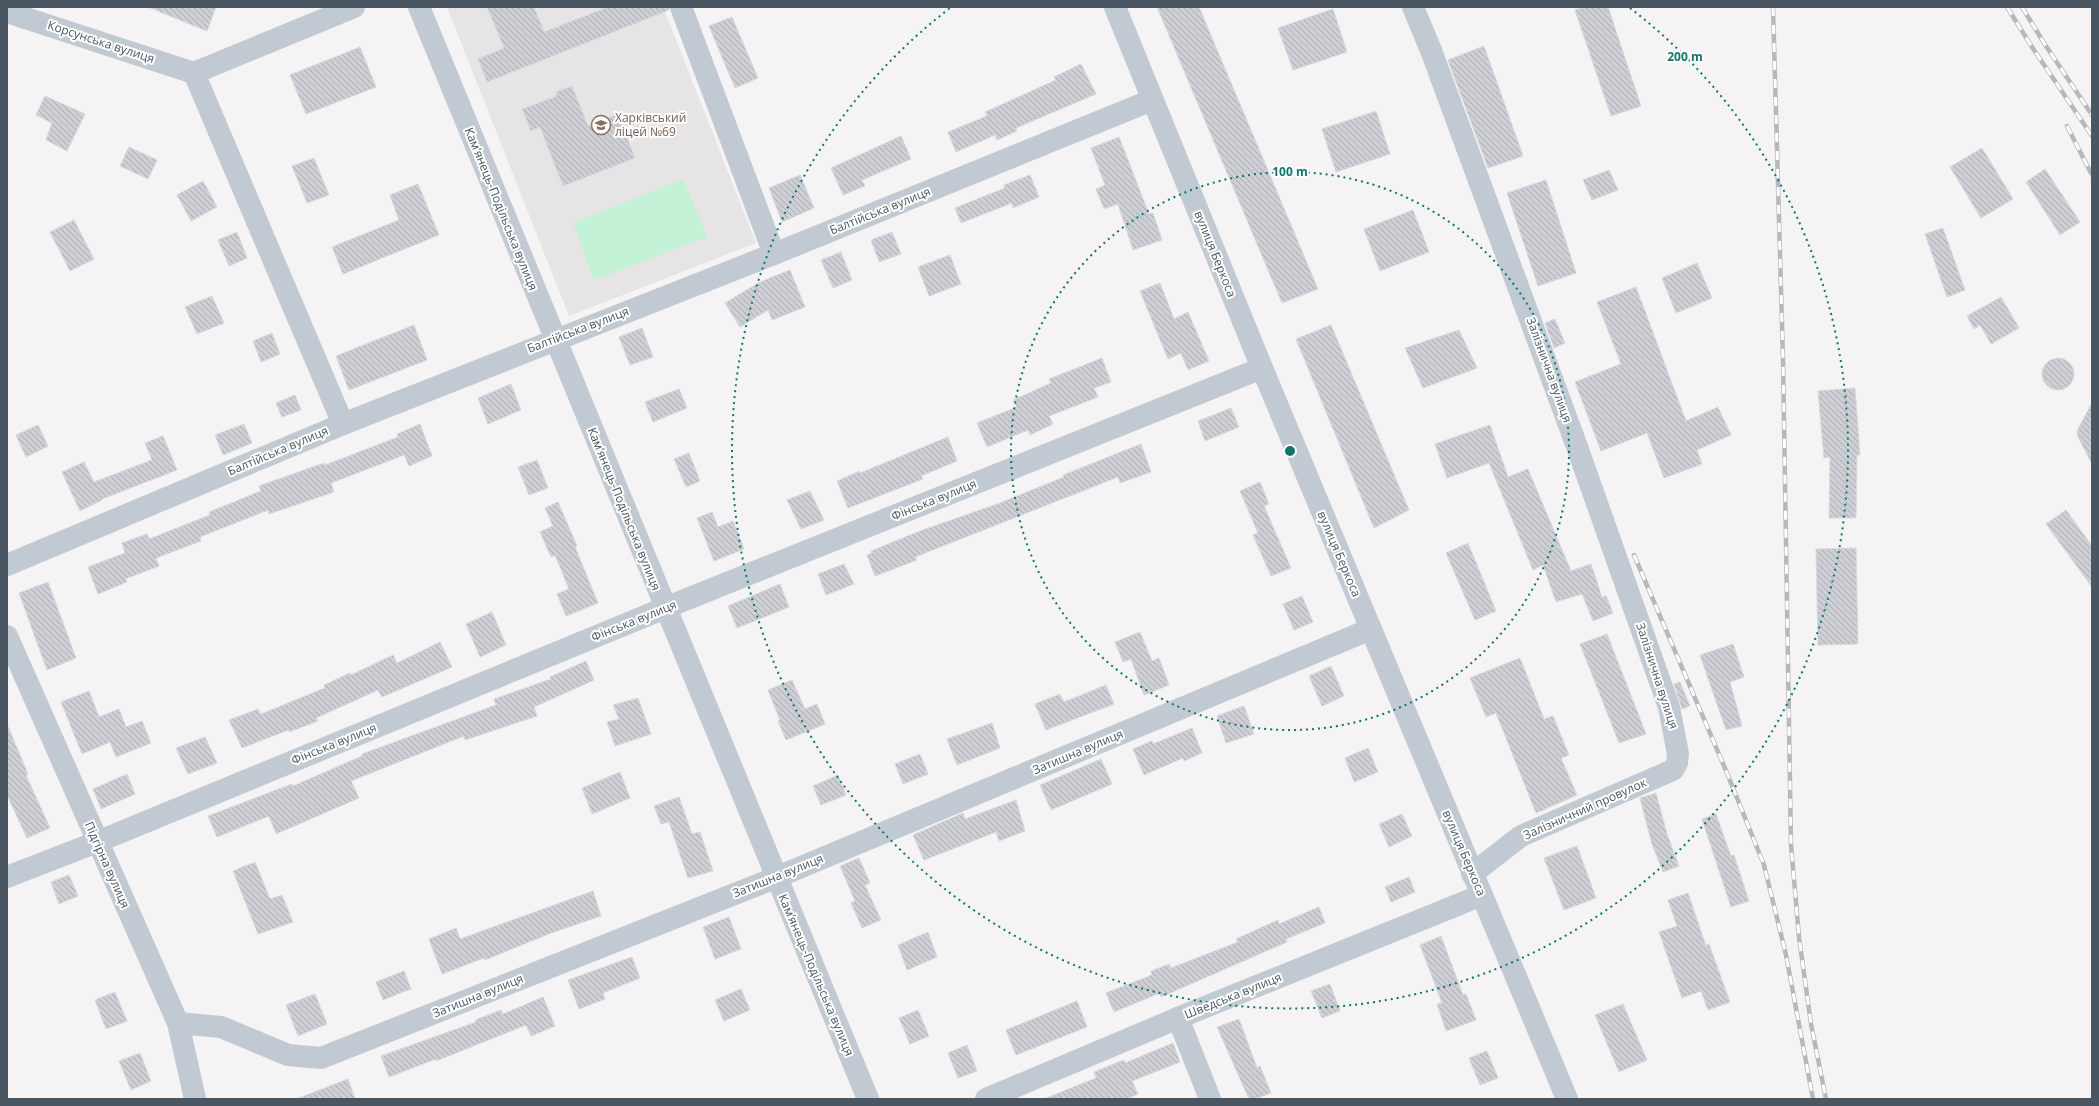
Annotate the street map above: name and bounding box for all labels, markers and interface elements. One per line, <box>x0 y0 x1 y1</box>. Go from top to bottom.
street label: Корсунська вулиця <box>45 16 157 67</box>
text: 200 m <box>1667 48 1703 65</box>
place label: Харківський ліцей №69 <box>615 109 686 140</box>
school or university icon: Харківський ліцей №69 <box>590 114 612 136</box>
street label: Кам’янець-Подільська вулиця <box>461 125 542 293</box>
text: 100 m <box>1272 163 1308 180</box>
street label: Балтійська вулиця <box>827 183 933 239</box>
street label: вулиця Беркоса <box>1190 208 1241 300</box>
street label: Балтійська вулиця <box>525 302 631 357</box>
street label: Залізнична вулиця <box>1523 315 1576 425</box>
street label: Балтійська вулиця <box>225 422 331 479</box>
street label: Кам’янець-Подільська вулиця <box>584 425 665 593</box>
centre of rings <box>1283 444 1297 458</box>
street label: Фінська вулиця <box>889 475 979 524</box>
street label: вулиця Беркоса <box>1314 508 1365 599</box>
street label: Фінська вулиця <box>589 596 679 645</box>
street label: Залізнична вулиця <box>1632 621 1683 731</box>
street label: Фінська вулиця <box>289 719 379 768</box>
street label: Затишна вулиця <box>1030 725 1126 778</box>
street label: Залізничний провулок <box>1521 773 1650 843</box>
street label: вулиця Беркоса <box>1439 807 1490 898</box>
street label: Підгірна вулиця <box>81 819 134 911</box>
street label: Затишна вулиця <box>730 850 826 902</box>
street label: Кам’янець-Подільська вулиця <box>775 891 858 1058</box>
street label: Шведська вулиця <box>1182 968 1284 1023</box>
street label: Затишна вулиця <box>430 970 526 1022</box>

